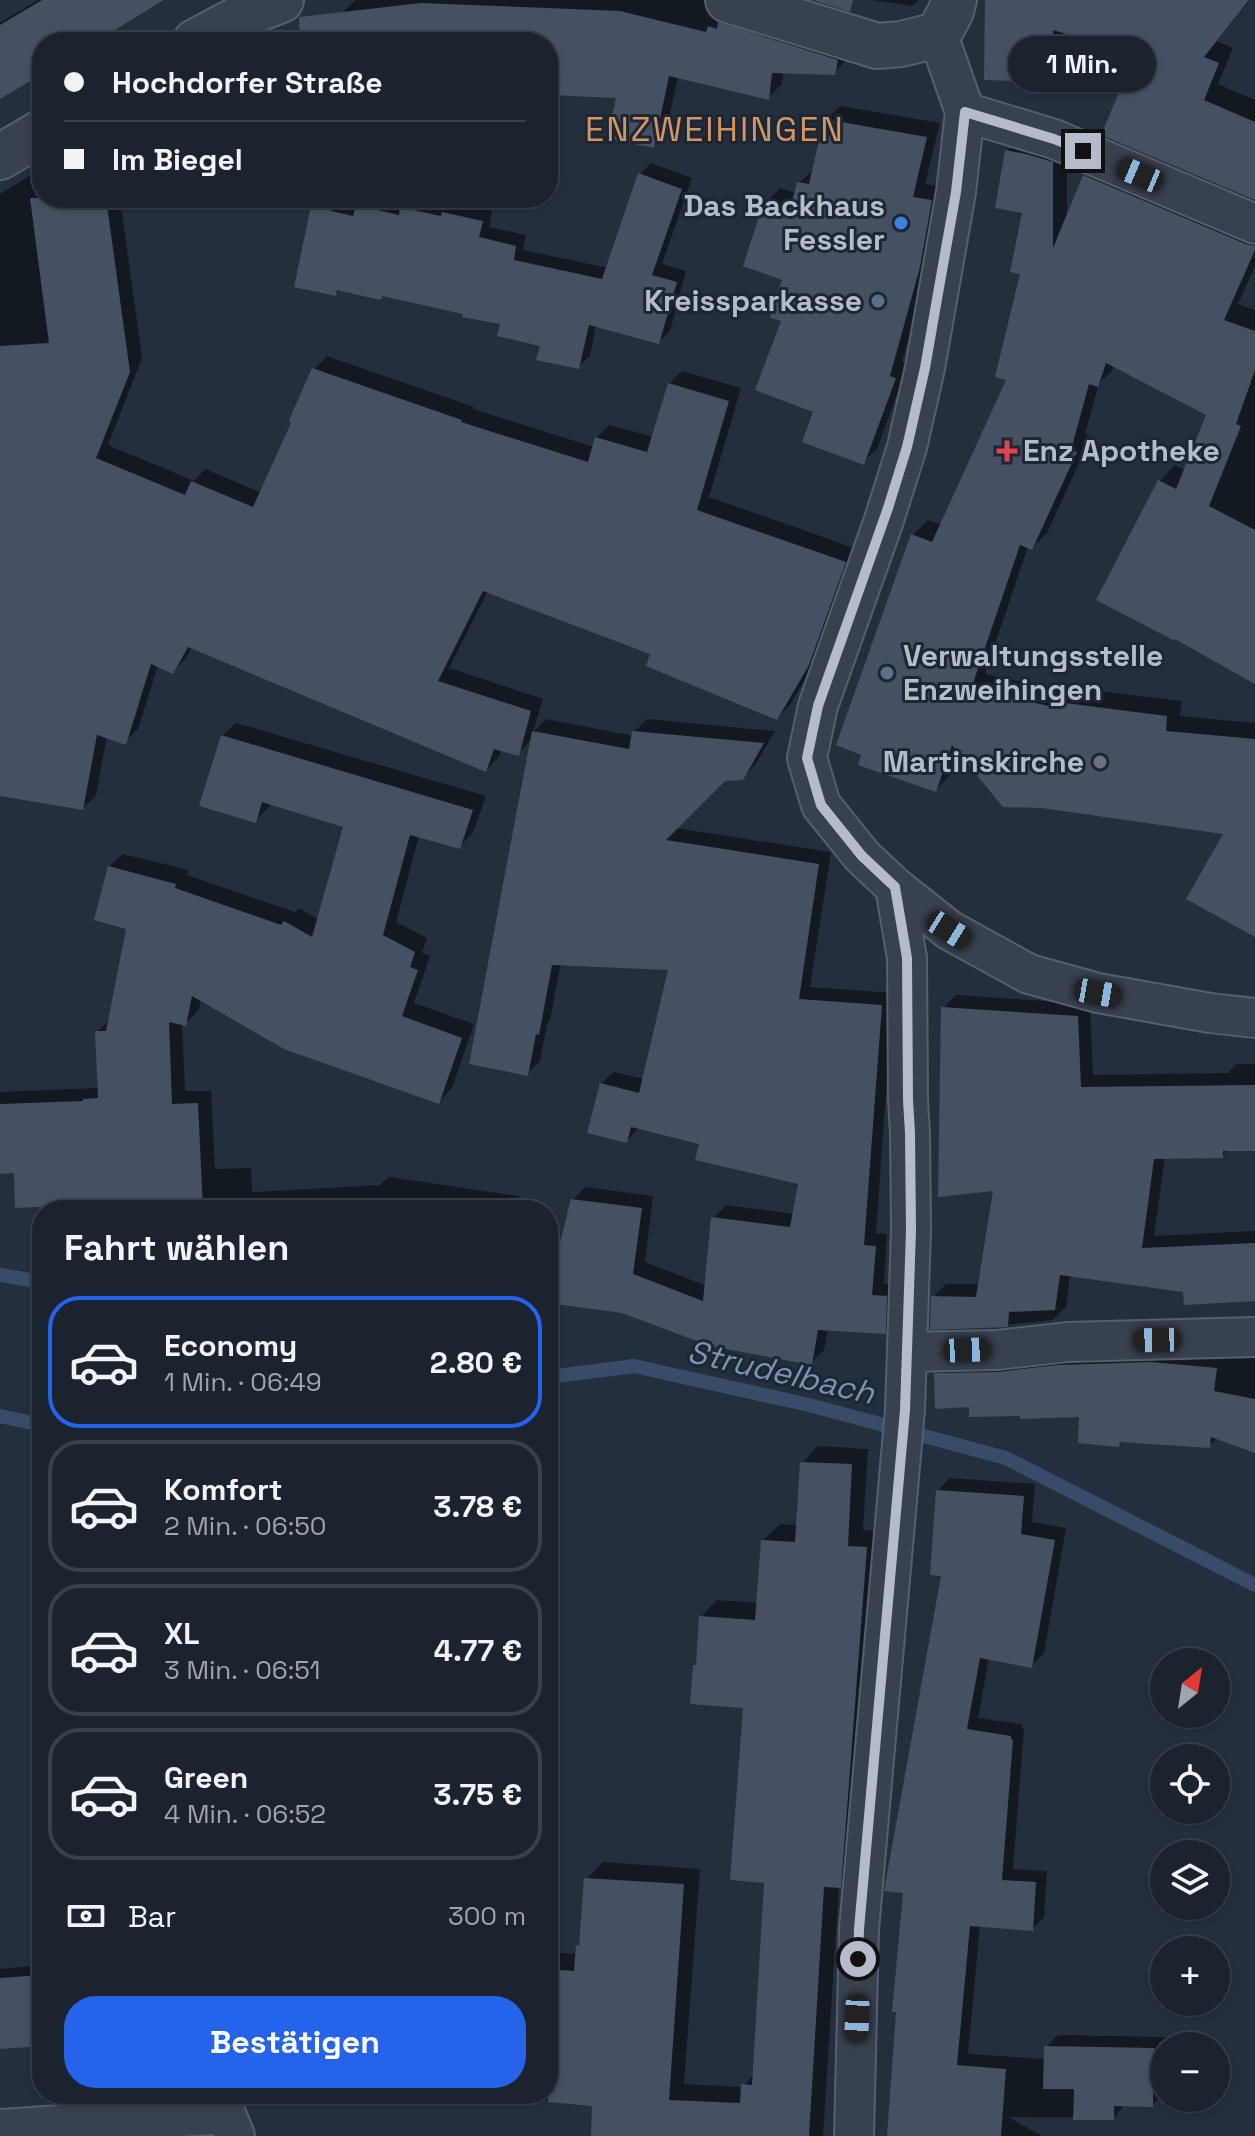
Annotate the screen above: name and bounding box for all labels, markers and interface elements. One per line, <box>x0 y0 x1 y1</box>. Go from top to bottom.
callout: 1 Min. <box>1009 35 1157 91</box>
text: 1 Min. <box>1046 47 1118 81</box>
text: Hochdorfer Straße <box>112 63 382 102</box>
district label: ENZWEIHINGEN <box>585 108 845 151</box>
route end <box>1065 133 1101 169</box>
text: Im Biegel <box>112 140 243 179</box>
car <box>1113 155 1167 195</box>
place label: Das Backhaus Fessler <box>683 186 885 259</box>
marker: Das Backhaus Fessler <box>892 214 910 232</box>
place label: Kreissparkasse <box>644 281 862 320</box>
marker: Kreissparkasse <box>869 292 887 310</box>
place label: Enz Apotheke <box>1023 431 1220 470</box>
marker: Enz Apotheke <box>998 442 1016 460</box>
place label: Verwaltungsstelle Enzweihingen <box>903 636 1163 709</box>
marker: Verwaltungsstelle Enzweihingen <box>878 664 896 682</box>
place label: Martinskirche <box>883 742 1084 781</box>
marker: Martinskirche <box>1091 753 1109 771</box>
car <box>922 907 976 953</box>
car <box>1072 977 1124 1009</box>
text: Fahrt wählen <box>64 1225 289 1271</box>
icon: car <box>68 1326 140 1398</box>
text: Economy <box>164 1326 297 1365</box>
car <box>1133 1328 1181 1352</box>
water label: Strudelbach <box>684 1331 880 1413</box>
car <box>943 1337 991 1363</box>
text: 2.80 € <box>430 1343 522 1382</box>
text: 1 Min. · 06:49 <box>164 1365 322 1399</box>
icon: car <box>68 1470 140 1542</box>
text: Komfort <box>164 1470 282 1509</box>
text: 3.78 € <box>433 1487 522 1526</box>
text: 2 Min. · 06:50 <box>164 1509 327 1543</box>
icon: car <box>68 1614 140 1686</box>
text: XL <box>164 1614 200 1653</box>
text: 4.77 € <box>434 1631 522 1670</box>
north arrow <box>1150 1648 1230 1728</box>
map controls <box>1150 1648 1230 2112</box>
text: 3 Min. · 06:51 <box>164 1653 320 1687</box>
button: locate <box>1150 1744 1230 1824</box>
icon: car <box>68 1758 140 1830</box>
text: Green <box>164 1758 248 1797</box>
text: 3.75 € <box>433 1775 522 1814</box>
text: 4 Min. · 06:52 <box>164 1797 326 1831</box>
button: layers <box>1150 1840 1230 1920</box>
icon: cash <box>64 1894 108 1938</box>
text: Bar <box>128 1897 176 1936</box>
text: 300 m <box>448 1899 526 1933</box>
button: + <box>1150 1936 1230 2016</box>
route start <box>840 1941 876 1977</box>
car <box>844 1994 870 2042</box>
button: Bestätigen <box>64 1996 526 2088</box>
button: − <box>1150 2032 1230 2112</box>

